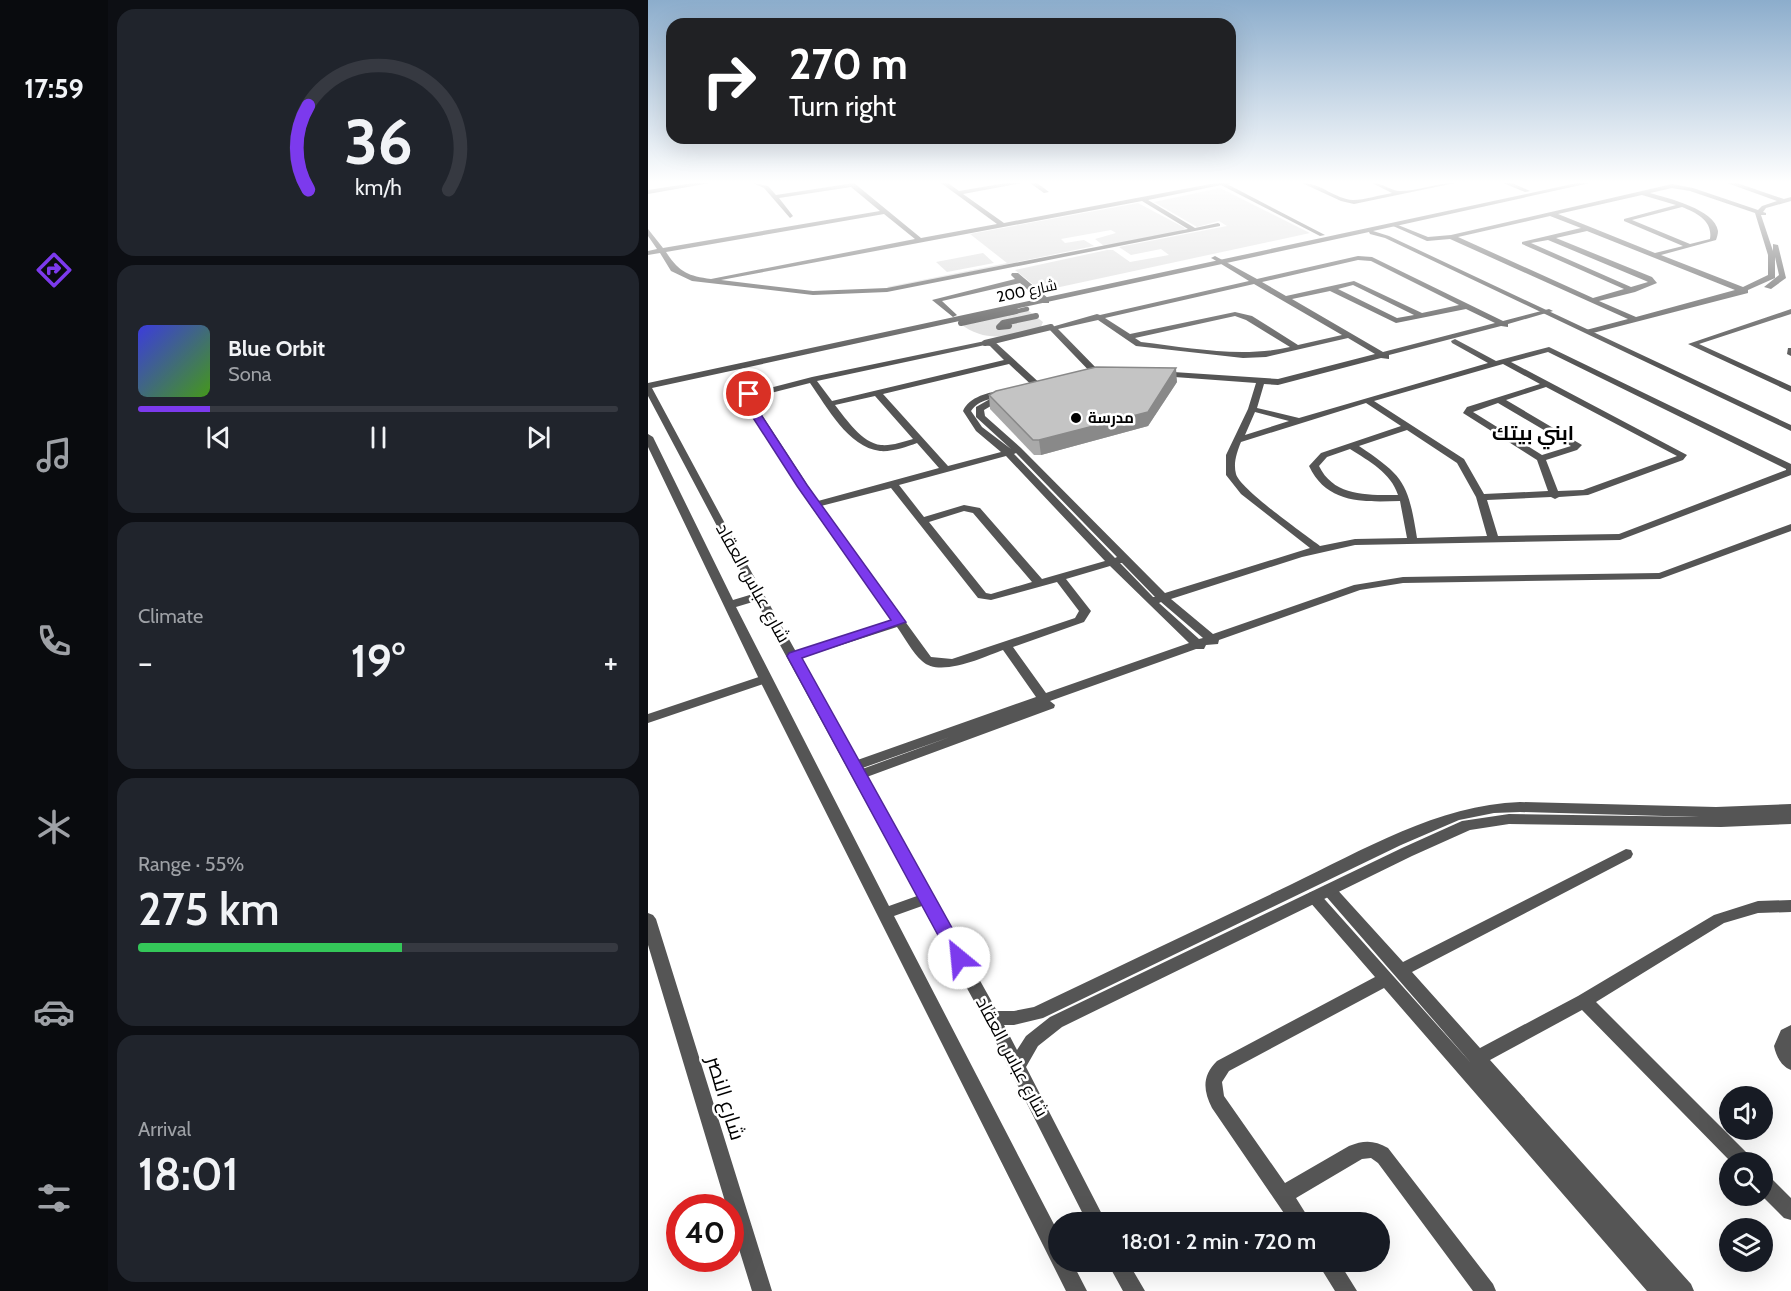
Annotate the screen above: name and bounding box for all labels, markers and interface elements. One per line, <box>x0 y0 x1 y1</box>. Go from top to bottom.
text: 270 m <box>789 38 908 90</box>
icon: right <box>690 42 768 120</box>
text: 17:59 <box>24 72 84 105</box>
text: Turn right <box>789 90 896 123</box>
text: 36 <box>344 104 412 180</box>
text: km/h <box>355 174 401 200</box>
icon: directions <box>33 249 75 291</box>
street label: شارع 200 <box>995 276 1059 308</box>
text: Blue Orbit <box>228 335 325 362</box>
text: Sona <box>228 362 271 386</box>
pin <box>723 368 774 419</box>
icon: arrive <box>732 377 765 410</box>
place label: مدرسة <box>1088 409 1134 427</box>
marker: مدرسة <box>1069 411 1083 425</box>
icon: previous <box>202 421 235 454</box>
icon: pause <box>362 421 395 454</box>
icon: next <box>522 421 555 454</box>
district label: ابني بيتك <box>1492 421 1574 450</box>
icon: music <box>33 434 75 476</box>
street label: شارع عباس العقاد <box>710 520 795 647</box>
text: Climate <box>138 604 203 628</box>
icon: phone <box>33 620 75 662</box>
text: 19° <box>351 634 405 688</box>
text: − <box>138 642 153 682</box>
text: + <box>603 642 618 682</box>
icon: climate <box>33 806 75 848</box>
text: Range · 55% <box>138 852 244 876</box>
text: 275 km <box>138 882 279 936</box>
position arrow <box>927 926 991 990</box>
icon: car <box>33 991 75 1033</box>
street label: شارع عباس العقاد <box>970 993 1053 1121</box>
street label: شارع النصر <box>699 1052 751 1144</box>
map controls <box>1719 1086 1773 1272</box>
button: sound <box>1719 1086 1773 1140</box>
text: Arrival <box>138 1117 191 1141</box>
text: 18:01 <box>138 1147 238 1201</box>
button: search <box>1719 1152 1773 1206</box>
icon: filters <box>33 1177 75 1219</box>
speed limit sign: 40 <box>666 1194 744 1272</box>
button: layers <box>1719 1218 1773 1272</box>
text: 18:01 · 2 min · 720 m <box>1122 1228 1316 1255</box>

